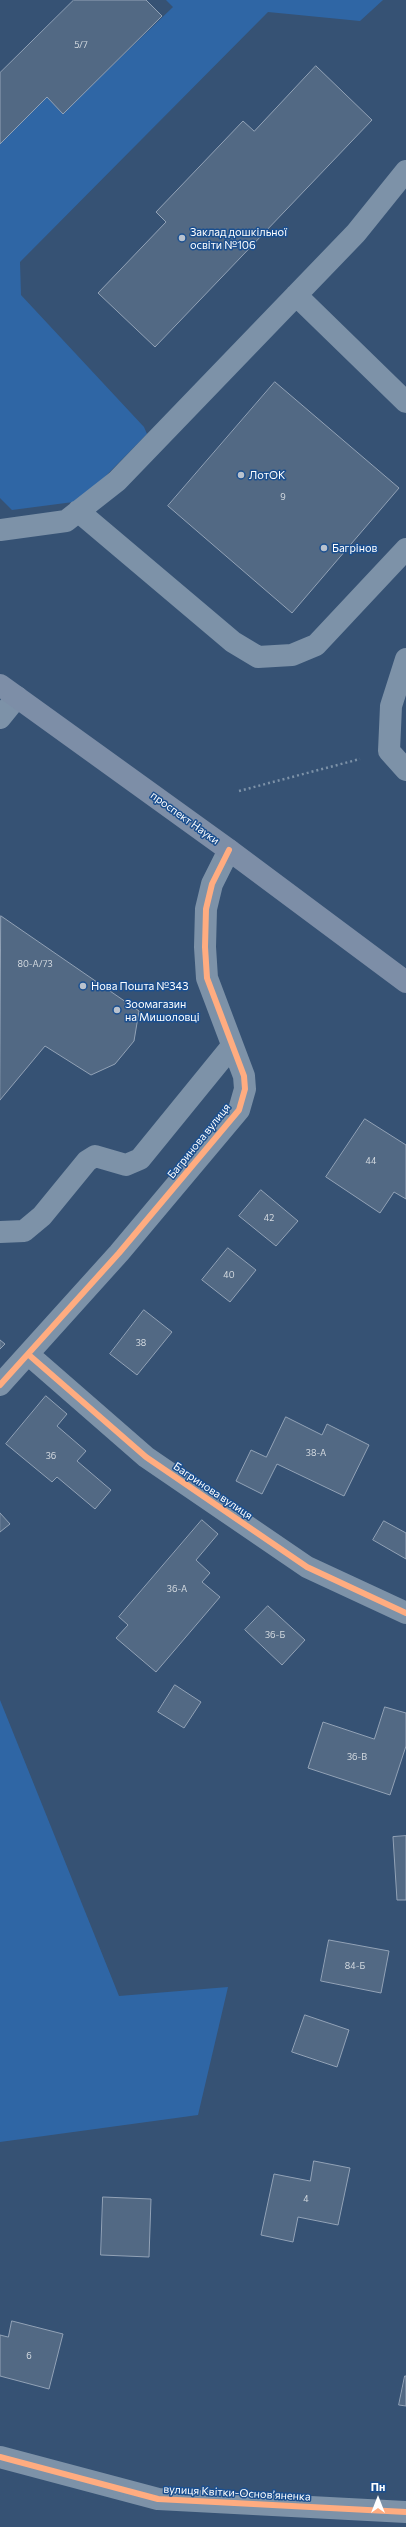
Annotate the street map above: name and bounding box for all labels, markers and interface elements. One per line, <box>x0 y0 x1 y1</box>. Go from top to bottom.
house number: 5/7 <box>74 40 88 50</box>
place label: Заклад дошкільної освіти №106 <box>190 225 287 251</box>
marker: Заклад дошкільної освіти №106 <box>177 233 187 243</box>
place label: ЛотОК <box>249 468 285 482</box>
marker: ЛотОК <box>236 470 246 480</box>
house number: 9 <box>280 492 286 502</box>
place label: Багрінов <box>332 541 377 555</box>
marker: Багрінов <box>319 543 329 553</box>
street label: проспект Науки <box>148 789 222 847</box>
house number: 80-А/73 <box>17 959 53 969</box>
place label: Нова Пошта №343 <box>91 979 188 993</box>
marker: Нова Пошта №343 <box>78 981 88 991</box>
place label: Зоомагазин на Мишоловці <box>125 997 200 1023</box>
marker: Зоомагазин на Мишоловці <box>112 1005 122 1015</box>
street label: Багринова вулиця <box>165 1101 233 1181</box>
house number: 44 <box>366 1156 376 1166</box>
house number: 42 <box>264 1213 274 1223</box>
house number: 40 <box>223 1270 235 1280</box>
house number: 38 <box>136 1338 146 1348</box>
house number: 38-А <box>306 1448 326 1458</box>
house number: 36 <box>46 1451 56 1461</box>
street label: Багринова вулиця <box>171 1460 255 1522</box>
house number: 36-А <box>167 1584 187 1594</box>
house number: 36-Б <box>265 1630 285 1640</box>
house number: 36-В <box>347 1752 367 1762</box>
house number: 84-Б <box>345 1961 365 1971</box>
house number: 4 <box>303 2194 309 2204</box>
house number: 6 <box>26 2351 32 2361</box>
north arrow <box>358 2479 398 2519</box>
text: Пн <box>371 2480 385 2493</box>
street label: вулиця Квітки-Основ’яненка <box>163 2483 311 2503</box>

